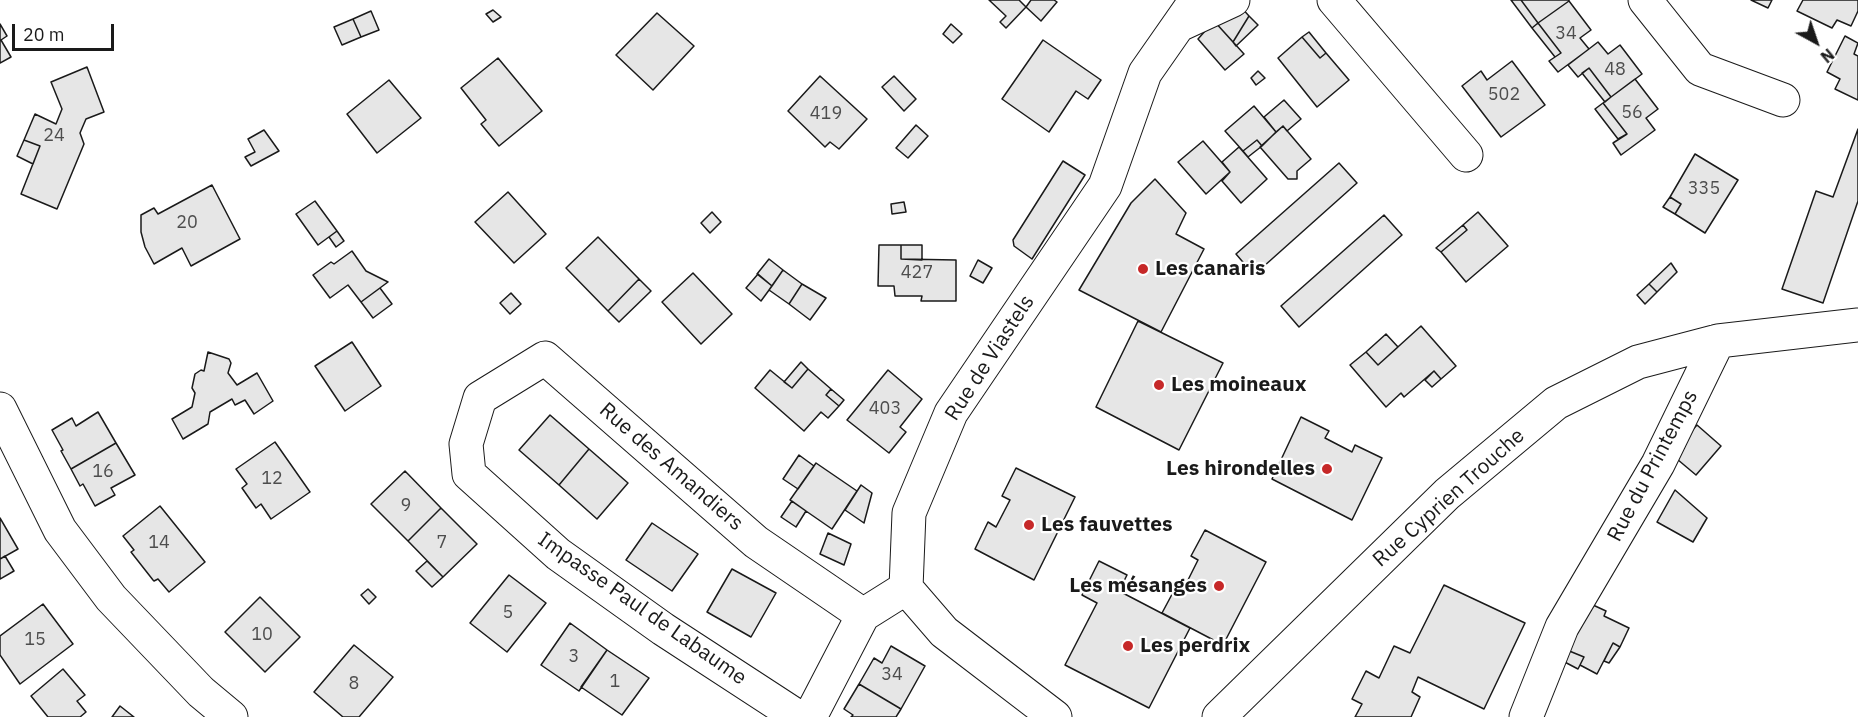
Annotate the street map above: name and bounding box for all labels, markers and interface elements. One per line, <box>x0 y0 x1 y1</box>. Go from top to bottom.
scale bar <box>15 12 117 50</box>
north arrow <box>1786 12 1846 72</box>
text: 20 m <box>23 23 65 46</box>
house number: 34 <box>1555 23 1577 45</box>
text: N <box>1817 44 1838 67</box>
house number: 48 <box>1604 59 1626 81</box>
house number: 502 <box>1488 84 1520 106</box>
house number: 56 <box>1621 102 1643 124</box>
house number: 419 <box>810 103 842 125</box>
house number: 24 <box>43 125 65 147</box>
house number: 335 <box>1688 178 1720 200</box>
house number: 20 <box>176 212 198 234</box>
place label: Les canaris <box>1155 256 1266 282</box>
house number: 427 <box>901 262 933 284</box>
marker: Les canaris <box>1136 262 1150 276</box>
street label: Rue de Viastels <box>940 290 1040 426</box>
place label: Les moineaux <box>1171 372 1306 398</box>
marker: Les moineaux <box>1152 378 1166 392</box>
street label: Rue du Printemps <box>1602 386 1704 546</box>
street label: Rue des Amandiers <box>594 398 748 536</box>
house number: 403 <box>869 398 901 420</box>
street label: Rue Cyprien Trouche <box>1368 423 1530 573</box>
place label: Les hirondelles <box>1166 456 1315 482</box>
house number: 16 <box>92 461 114 483</box>
marker: Les hirondelles <box>1320 462 1334 476</box>
house number: 12 <box>261 468 283 490</box>
house number: 9 <box>401 495 411 517</box>
place label: Les fauvettes <box>1041 512 1173 538</box>
marker: Les fauvettes <box>1022 518 1036 532</box>
street label: Impasse Paul de Labaume <box>533 527 751 691</box>
house number: 14 <box>148 532 170 554</box>
house number: 7 <box>437 532 447 554</box>
place label: Les mésanges <box>1069 573 1207 599</box>
marker: Les mésanges <box>1212 579 1226 593</box>
house number: 5 <box>503 602 513 624</box>
house number: 10 <box>251 624 273 646</box>
house number: 15 <box>24 629 46 651</box>
place label: Les perdrix <box>1140 633 1250 659</box>
marker: Les perdrix <box>1121 639 1135 653</box>
house number: 3 <box>569 646 579 668</box>
house number: 34 <box>881 664 903 686</box>
house number: 1 <box>610 671 620 693</box>
house number: 8 <box>349 673 359 695</box>

